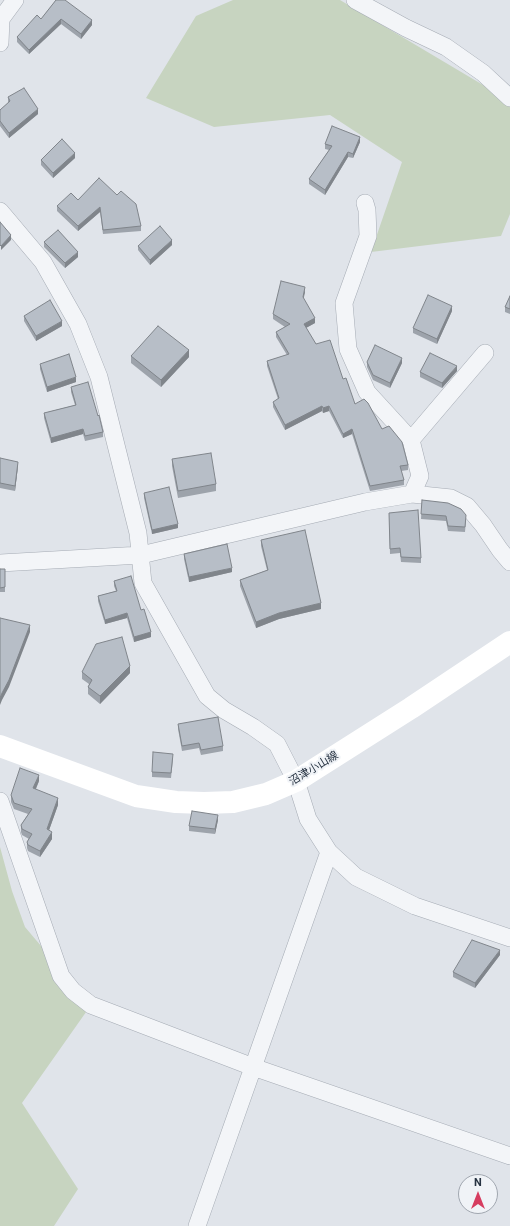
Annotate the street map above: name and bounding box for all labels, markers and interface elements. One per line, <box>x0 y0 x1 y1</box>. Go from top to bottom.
street label: 沼津小山線 <box>287 749 341 789</box>
north arrow <box>458 1174 498 1214</box>
text: N <box>474 1176 482 1189</box>

